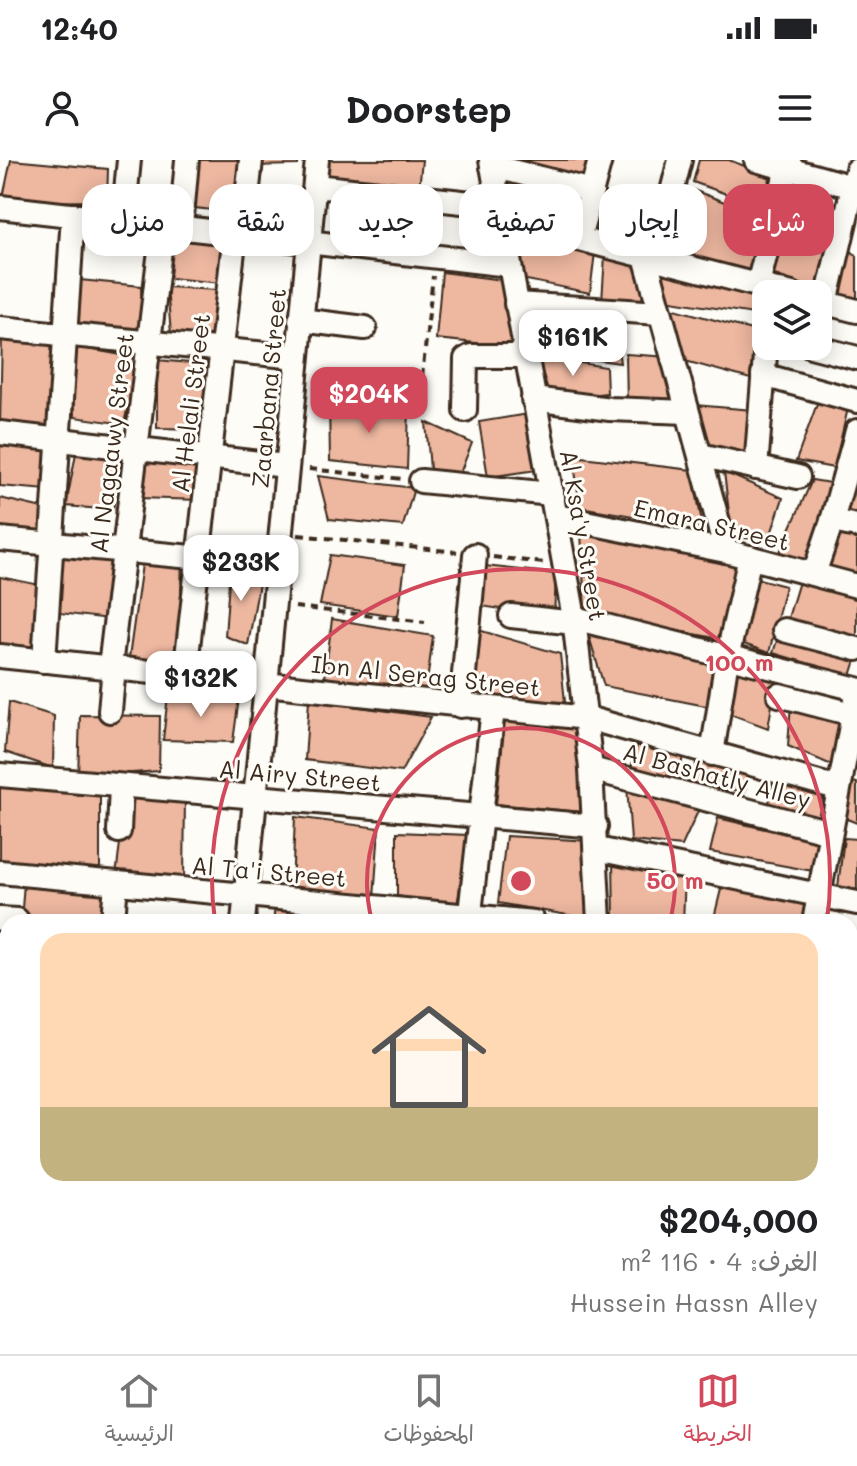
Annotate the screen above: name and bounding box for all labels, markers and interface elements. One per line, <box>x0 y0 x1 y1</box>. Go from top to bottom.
text: 12:40 <box>40 8 118 48</box>
text: Doorstep <box>345 85 512 132</box>
icon: person <box>40 86 84 130</box>
icon: menu <box>773 86 817 130</box>
chip: منزل <box>82 184 193 256</box>
chip: شقة <box>209 184 314 256</box>
chip: جديد <box>330 184 443 256</box>
chip: تصفية <box>459 184 583 256</box>
chip: إيجار <box>599 184 707 256</box>
chip: شراء <box>723 184 834 256</box>
map controls <box>752 280 832 360</box>
button: layers <box>752 280 832 360</box>
street label: Zaarbana Street <box>244 287 292 489</box>
pin: $161K <box>517 310 629 378</box>
street label: Al Helali Street <box>164 311 216 495</box>
text: $161K <box>537 319 609 353</box>
street label: Al Nagaawy Street <box>82 331 140 555</box>
pin: $204K <box>313 367 425 435</box>
text: $204K <box>329 376 409 410</box>
street label: Al Ksa'y Street <box>554 447 614 623</box>
street label: Emara Street <box>631 491 793 557</box>
pin: $233K <box>185 535 297 603</box>
text: $233K <box>202 544 280 578</box>
text: 100 m <box>704 646 774 677</box>
street label: Ibn Al Serag Street <box>310 648 542 702</box>
pin: $132K <box>145 651 257 719</box>
text: $132K <box>164 660 238 694</box>
street label: Al Bashatly Alley <box>620 735 814 815</box>
street label: Al Airy Street <box>217 752 383 798</box>
street label: Al Ta'i Street <box>190 849 348 893</box>
text: 50 m <box>646 864 704 895</box>
centre of rings <box>507 867 535 895</box>
icon: home <box>357 985 501 1129</box>
text: $204,000 <box>659 1197 818 1242</box>
text: الغرف: 4 · 116 m² <box>621 1244 818 1278</box>
text: Hussein Hassn Alley <box>570 1285 818 1319</box>
tab: الرئيسية <box>105 1369 174 1453</box>
tab: المحفوظات <box>383 1369 474 1453</box>
tab: الخريطة <box>684 1369 752 1453</box>

